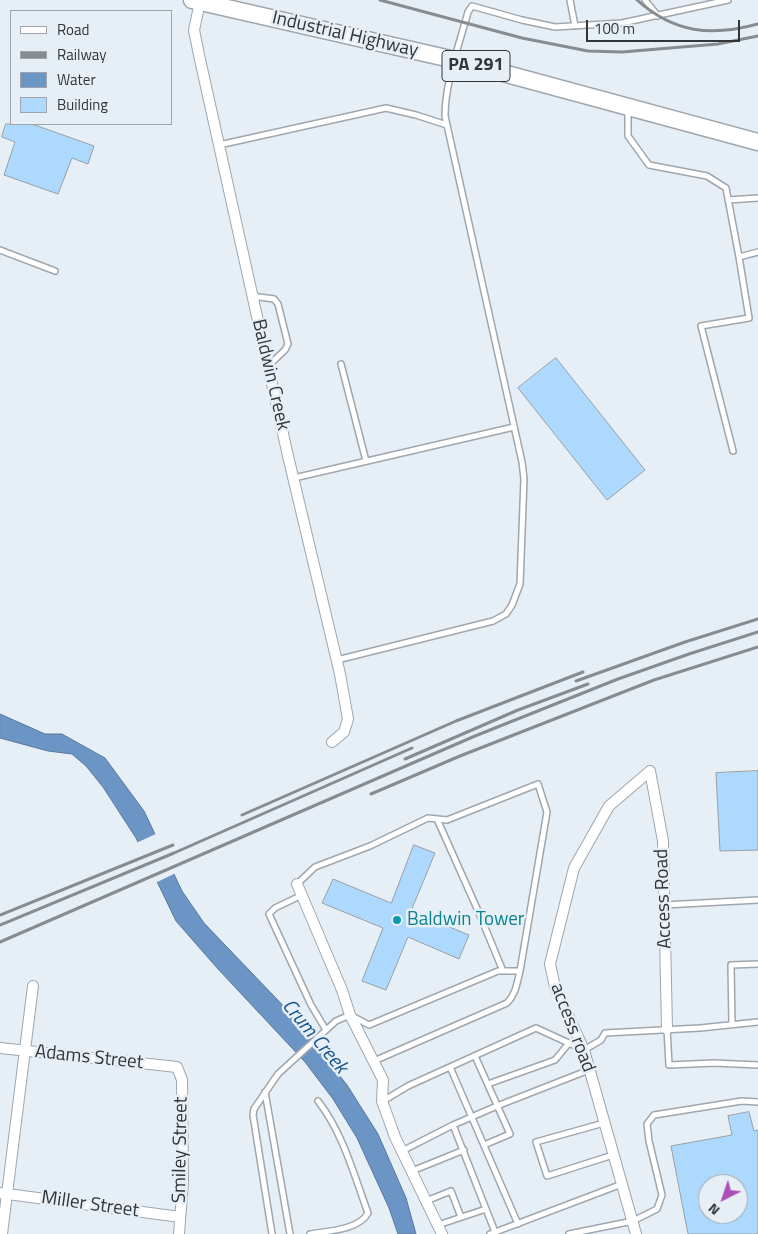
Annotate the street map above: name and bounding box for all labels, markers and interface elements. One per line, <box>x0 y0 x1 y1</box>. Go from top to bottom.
street label: Industrial Highway <box>270 7 420 63</box>
legend <box>10 10 172 125</box>
scale bar <box>588 10 742 42</box>
text: 100 m <box>594 17 635 40</box>
text: Road <box>57 18 89 41</box>
text: Railway <box>57 43 107 66</box>
road number: PA 291 <box>442 50 510 82</box>
text: Water <box>57 68 96 91</box>
text: Building <box>57 93 108 116</box>
street label: Baldwin Creek <box>246 317 294 433</box>
street label: Access Road <box>651 849 677 949</box>
place label: Baldwin Tower <box>407 909 524 931</box>
marker: Baldwin Tower <box>391 914 403 926</box>
street label: access road <box>545 980 599 1076</box>
water label: Crum Creek <box>276 995 352 1079</box>
street label: Adams Street <box>34 1041 144 1075</box>
street label: Smiley Street <box>169 1097 193 1203</box>
north arrow <box>698 1174 748 1224</box>
street label: Miller Street <box>40 1187 140 1223</box>
text: N <box>703 1199 724 1221</box>

